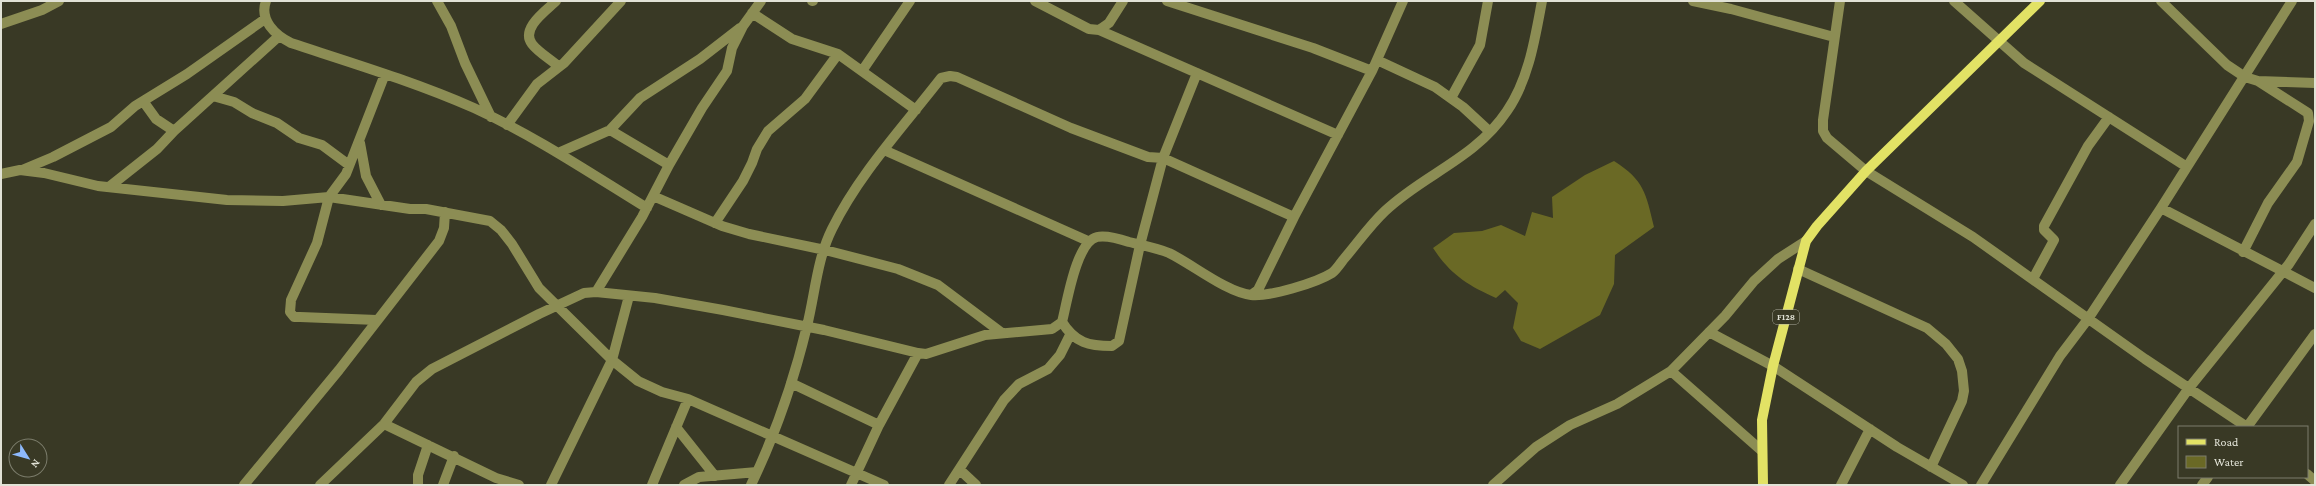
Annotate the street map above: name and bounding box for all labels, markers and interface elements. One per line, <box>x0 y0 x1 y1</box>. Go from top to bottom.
road number: F128 <box>1773 310 1799 324</box>
legend <box>2178 426 2308 478</box>
text: Road <box>2214 435 2239 449</box>
north arrow <box>8 438 48 478</box>
text: Water <box>2214 455 2244 469</box>
text: N <box>29 457 43 471</box>

